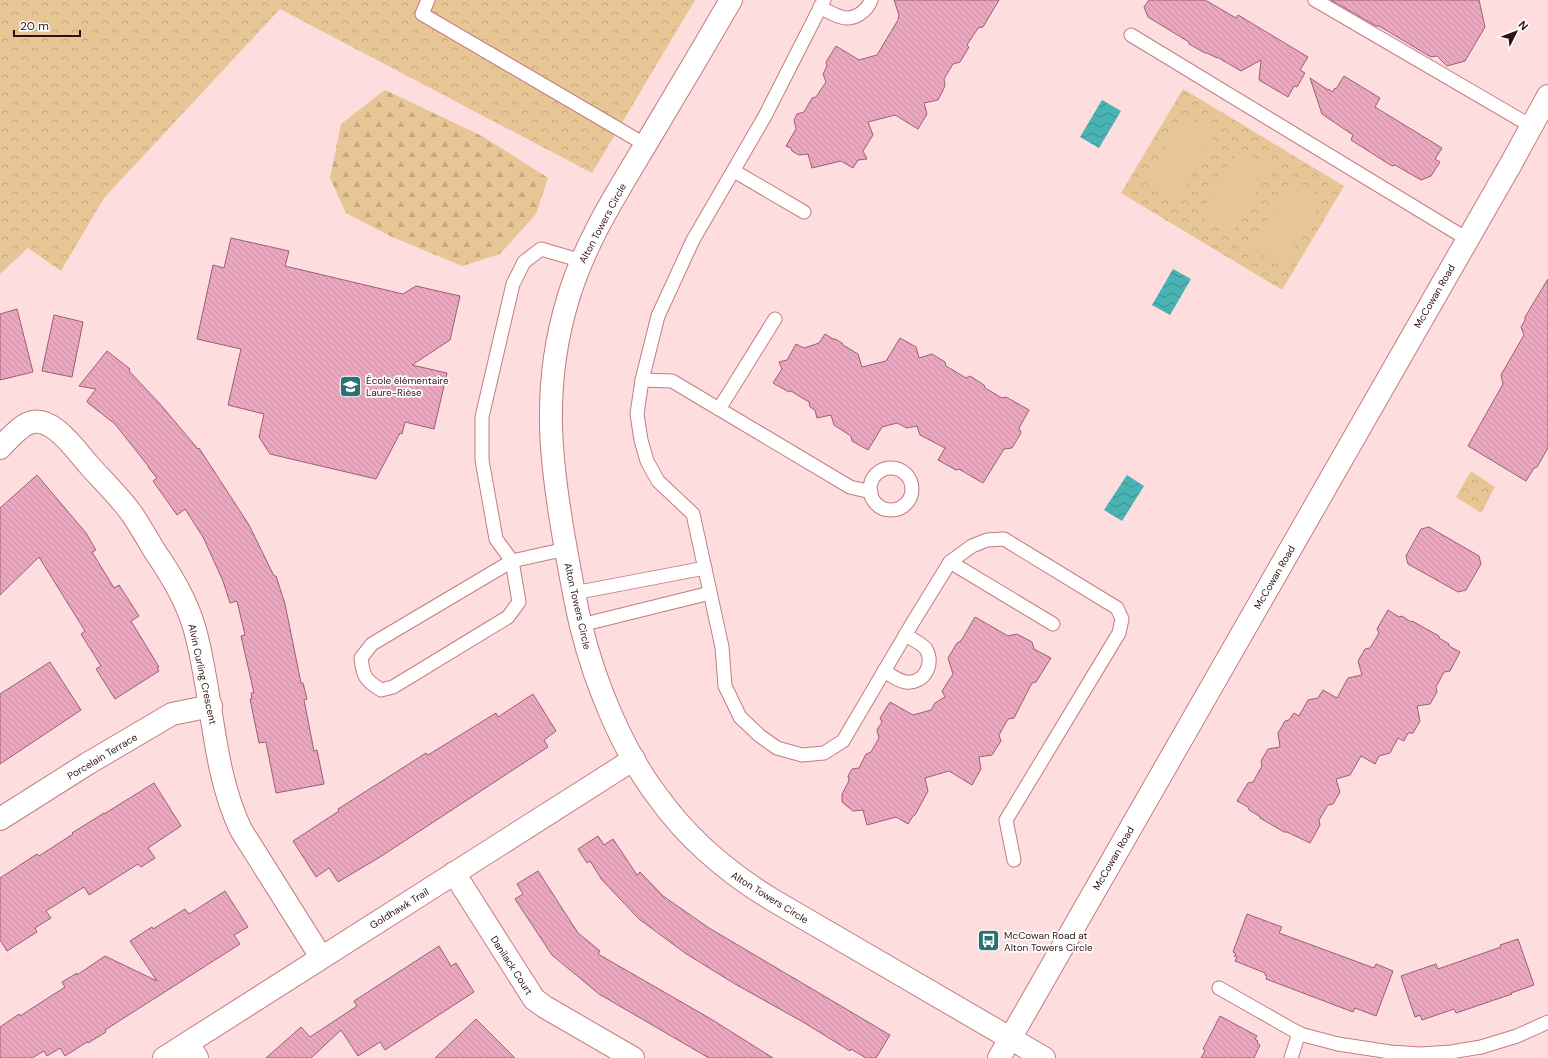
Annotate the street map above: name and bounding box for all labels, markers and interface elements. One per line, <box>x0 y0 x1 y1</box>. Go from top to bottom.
scale bar <box>14 12 80 38</box>
north arrow <box>1496 12 1536 52</box>
text: 20 m <box>20 18 49 34</box>
text: N <box>1516 18 1531 33</box>
street label: Alton Towers Circle <box>576 181 629 265</box>
street label: McCowan Road <box>1411 262 1458 331</box>
school or university icon: École élémentaire Laure-Rièse <box>338 373 364 399</box>
place label: École élémentaire Laure-Rièse <box>366 374 449 399</box>
street label: McCowan Road <box>1251 543 1298 612</box>
street label: Alton Towers Circle <box>561 561 594 651</box>
street label: Alvin Curling Crescent <box>185 623 220 726</box>
street label: Porcelain Terrace <box>65 730 140 782</box>
street label: McCowan Road <box>1090 824 1137 893</box>
street label: Alton Towers Circle <box>729 868 811 927</box>
street label: Goldhawk Trail <box>367 885 431 932</box>
bus stop icon: McCowan Road at Alton Towers Circle <box>976 928 1002 954</box>
place label: McCowan Road at Alton Towers Circle <box>1004 929 1093 954</box>
street label: Danilack Court <box>488 933 536 997</box>

